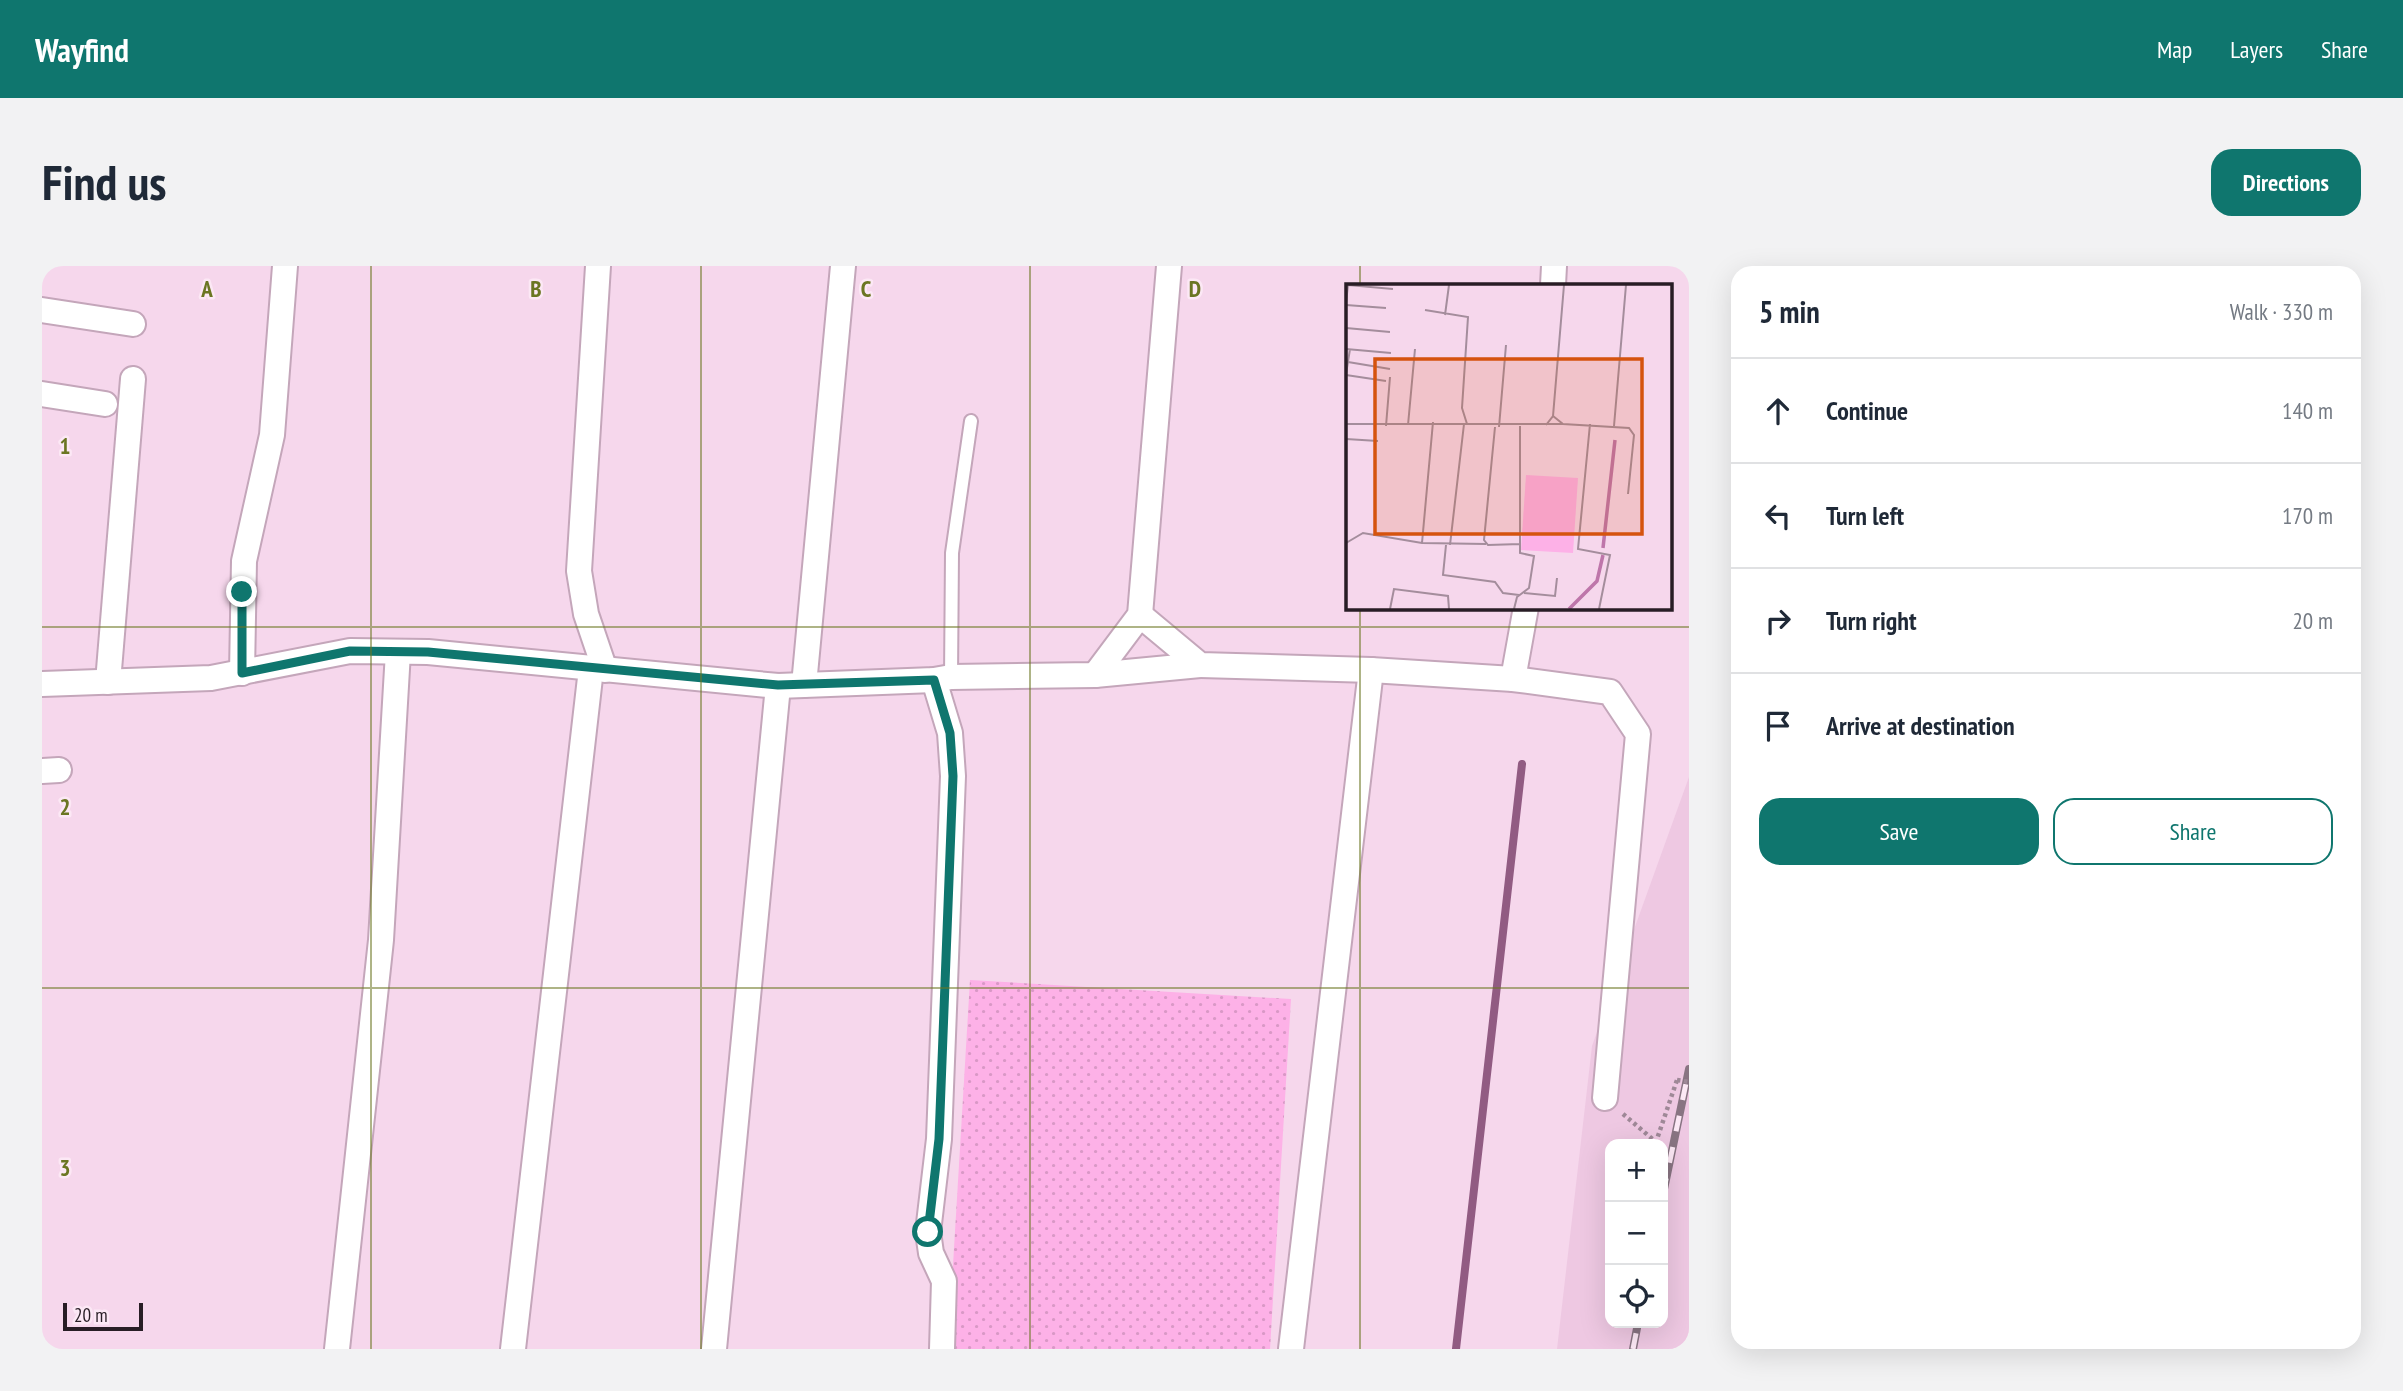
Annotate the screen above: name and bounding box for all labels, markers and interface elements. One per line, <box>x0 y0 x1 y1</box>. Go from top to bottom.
text: Wayfind <box>35 28 129 71</box>
text: Map <box>2157 34 2192 65</box>
text: Layers <box>2230 34 2283 65</box>
text: Share <box>2321 34 2368 65</box>
button: Directions <box>2211 149 2361 216</box>
text: Find us <box>42 150 166 214</box>
text: A <box>200 274 213 303</box>
text: B <box>530 274 542 303</box>
text: C <box>861 274 872 303</box>
text: D <box>1189 274 1201 303</box>
inset map <box>1346 284 1672 609</box>
text: 5 min <box>1759 292 1820 331</box>
text: Walk · 330 m <box>2230 297 2333 326</box>
icon: ahead <box>1759 392 1797 430</box>
text: Continue <box>1826 394 1908 427</box>
text: 140 m <box>2282 396 2333 425</box>
text: 1 <box>60 431 71 460</box>
icon: left <box>1759 497 1797 535</box>
text: Turn left <box>1826 499 1904 532</box>
text: 170 m <box>2282 501 2333 530</box>
route end <box>226 576 257 607</box>
icon: right <box>1759 602 1797 640</box>
text: Turn right <box>1826 604 1917 637</box>
text: 20 m <box>2292 606 2333 635</box>
icon: arrive <box>1759 707 1797 745</box>
text: Arrive at destination <box>1826 709 2015 742</box>
text: 2 <box>60 792 71 821</box>
button: Save <box>1759 798 2039 865</box>
button: Share <box>2053 798 2333 865</box>
map controls <box>1605 1139 1668 1328</box>
button: + <box>1605 1139 1668 1202</box>
text: 3 <box>60 1153 71 1182</box>
button: − <box>1605 1202 1668 1265</box>
route start <box>912 1216 943 1247</box>
button: locate <box>1605 1265 1668 1328</box>
scale bar <box>63 1300 144 1332</box>
text: 20 m <box>74 1303 108 1327</box>

